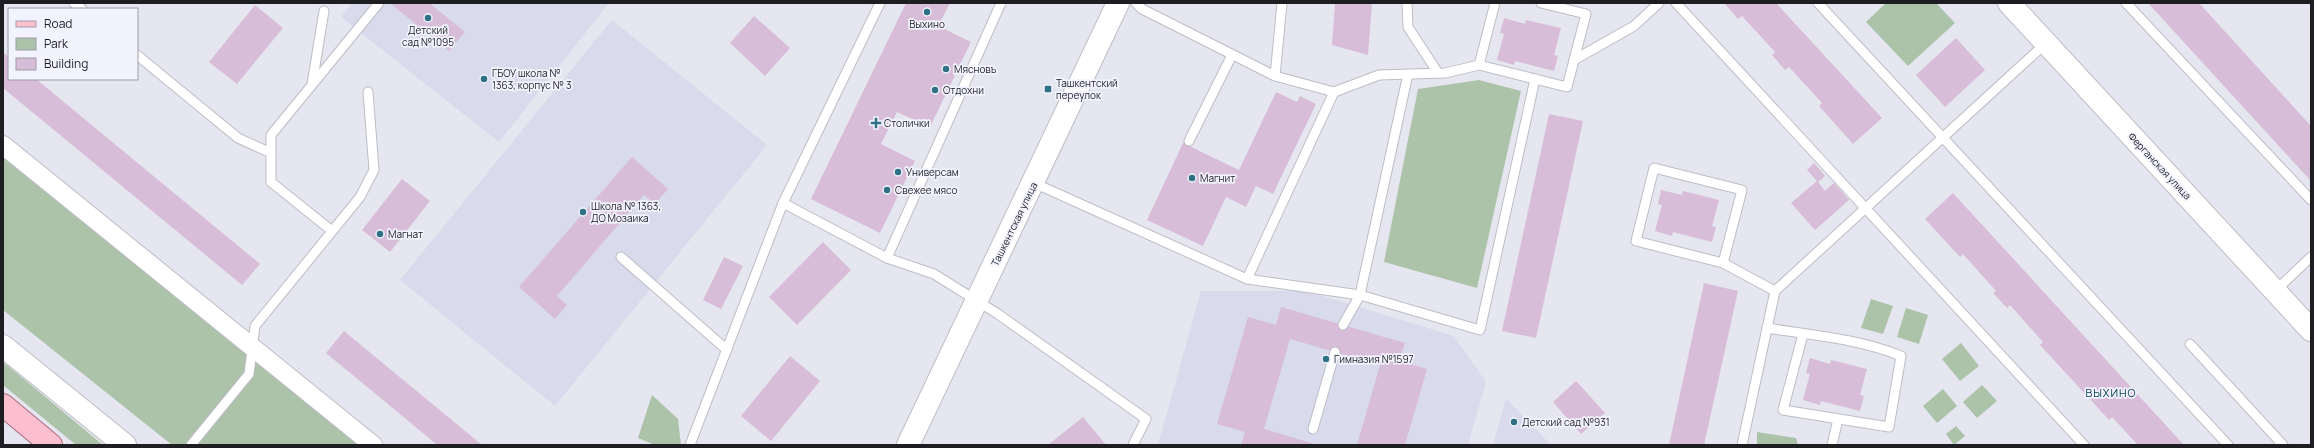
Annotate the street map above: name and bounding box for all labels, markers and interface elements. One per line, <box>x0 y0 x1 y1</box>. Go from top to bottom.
marker: Выхино <box>922 7 932 17</box>
legend <box>8 8 138 80</box>
marker: Детский сад №1095 <box>423 13 433 23</box>
text: Road <box>44 15 72 32</box>
place label: Выхино <box>909 17 945 31</box>
place label: Детский сад №1095 <box>402 23 454 49</box>
text: Park <box>44 35 69 52</box>
text: Building <box>44 55 88 72</box>
place label: Мясновъ <box>954 62 997 76</box>
marker: Мясновъ <box>941 64 951 74</box>
place label: ГБОУ школа № 1363, корпус № 3 <box>492 66 571 92</box>
marker: ГБОУ школа № 1363, корпус № 3 <box>479 74 489 84</box>
place label: Ташкентский переулок <box>1056 76 1118 102</box>
place label: Отдохни <box>943 83 984 97</box>
marker: Ташкентский переулок <box>1043 84 1053 94</box>
marker: Отдохни <box>930 85 940 95</box>
place label: Столички <box>884 116 930 130</box>
marker: Столички <box>871 118 881 128</box>
street label: Ферганская улица <box>2125 130 2195 202</box>
place label: Универсам <box>906 165 959 179</box>
marker: Универсам <box>893 167 903 177</box>
place label: Магнит <box>1200 171 1235 185</box>
marker: Магнит <box>1187 173 1197 183</box>
street label: Ташкентская улица <box>988 180 1040 268</box>
place label: Свежее мясо <box>895 183 957 197</box>
marker: Свежее мясо <box>882 185 892 195</box>
place label: Школа № 1363, ДО Мозаика <box>591 199 661 225</box>
marker: Школа № 1363, ДО Мозаика <box>578 207 588 217</box>
place label: Магнат <box>388 227 423 241</box>
marker: Магнат <box>375 229 385 239</box>
place label: Гимназия №1597 <box>1334 352 1413 366</box>
marker: Гимназия №1597 <box>1321 354 1331 364</box>
district label: ВЫХИНО <box>2085 385 2137 400</box>
place label: Детский сад №931 <box>1522 415 1610 429</box>
marker: Детский сад №931 <box>1509 417 1519 427</box>

